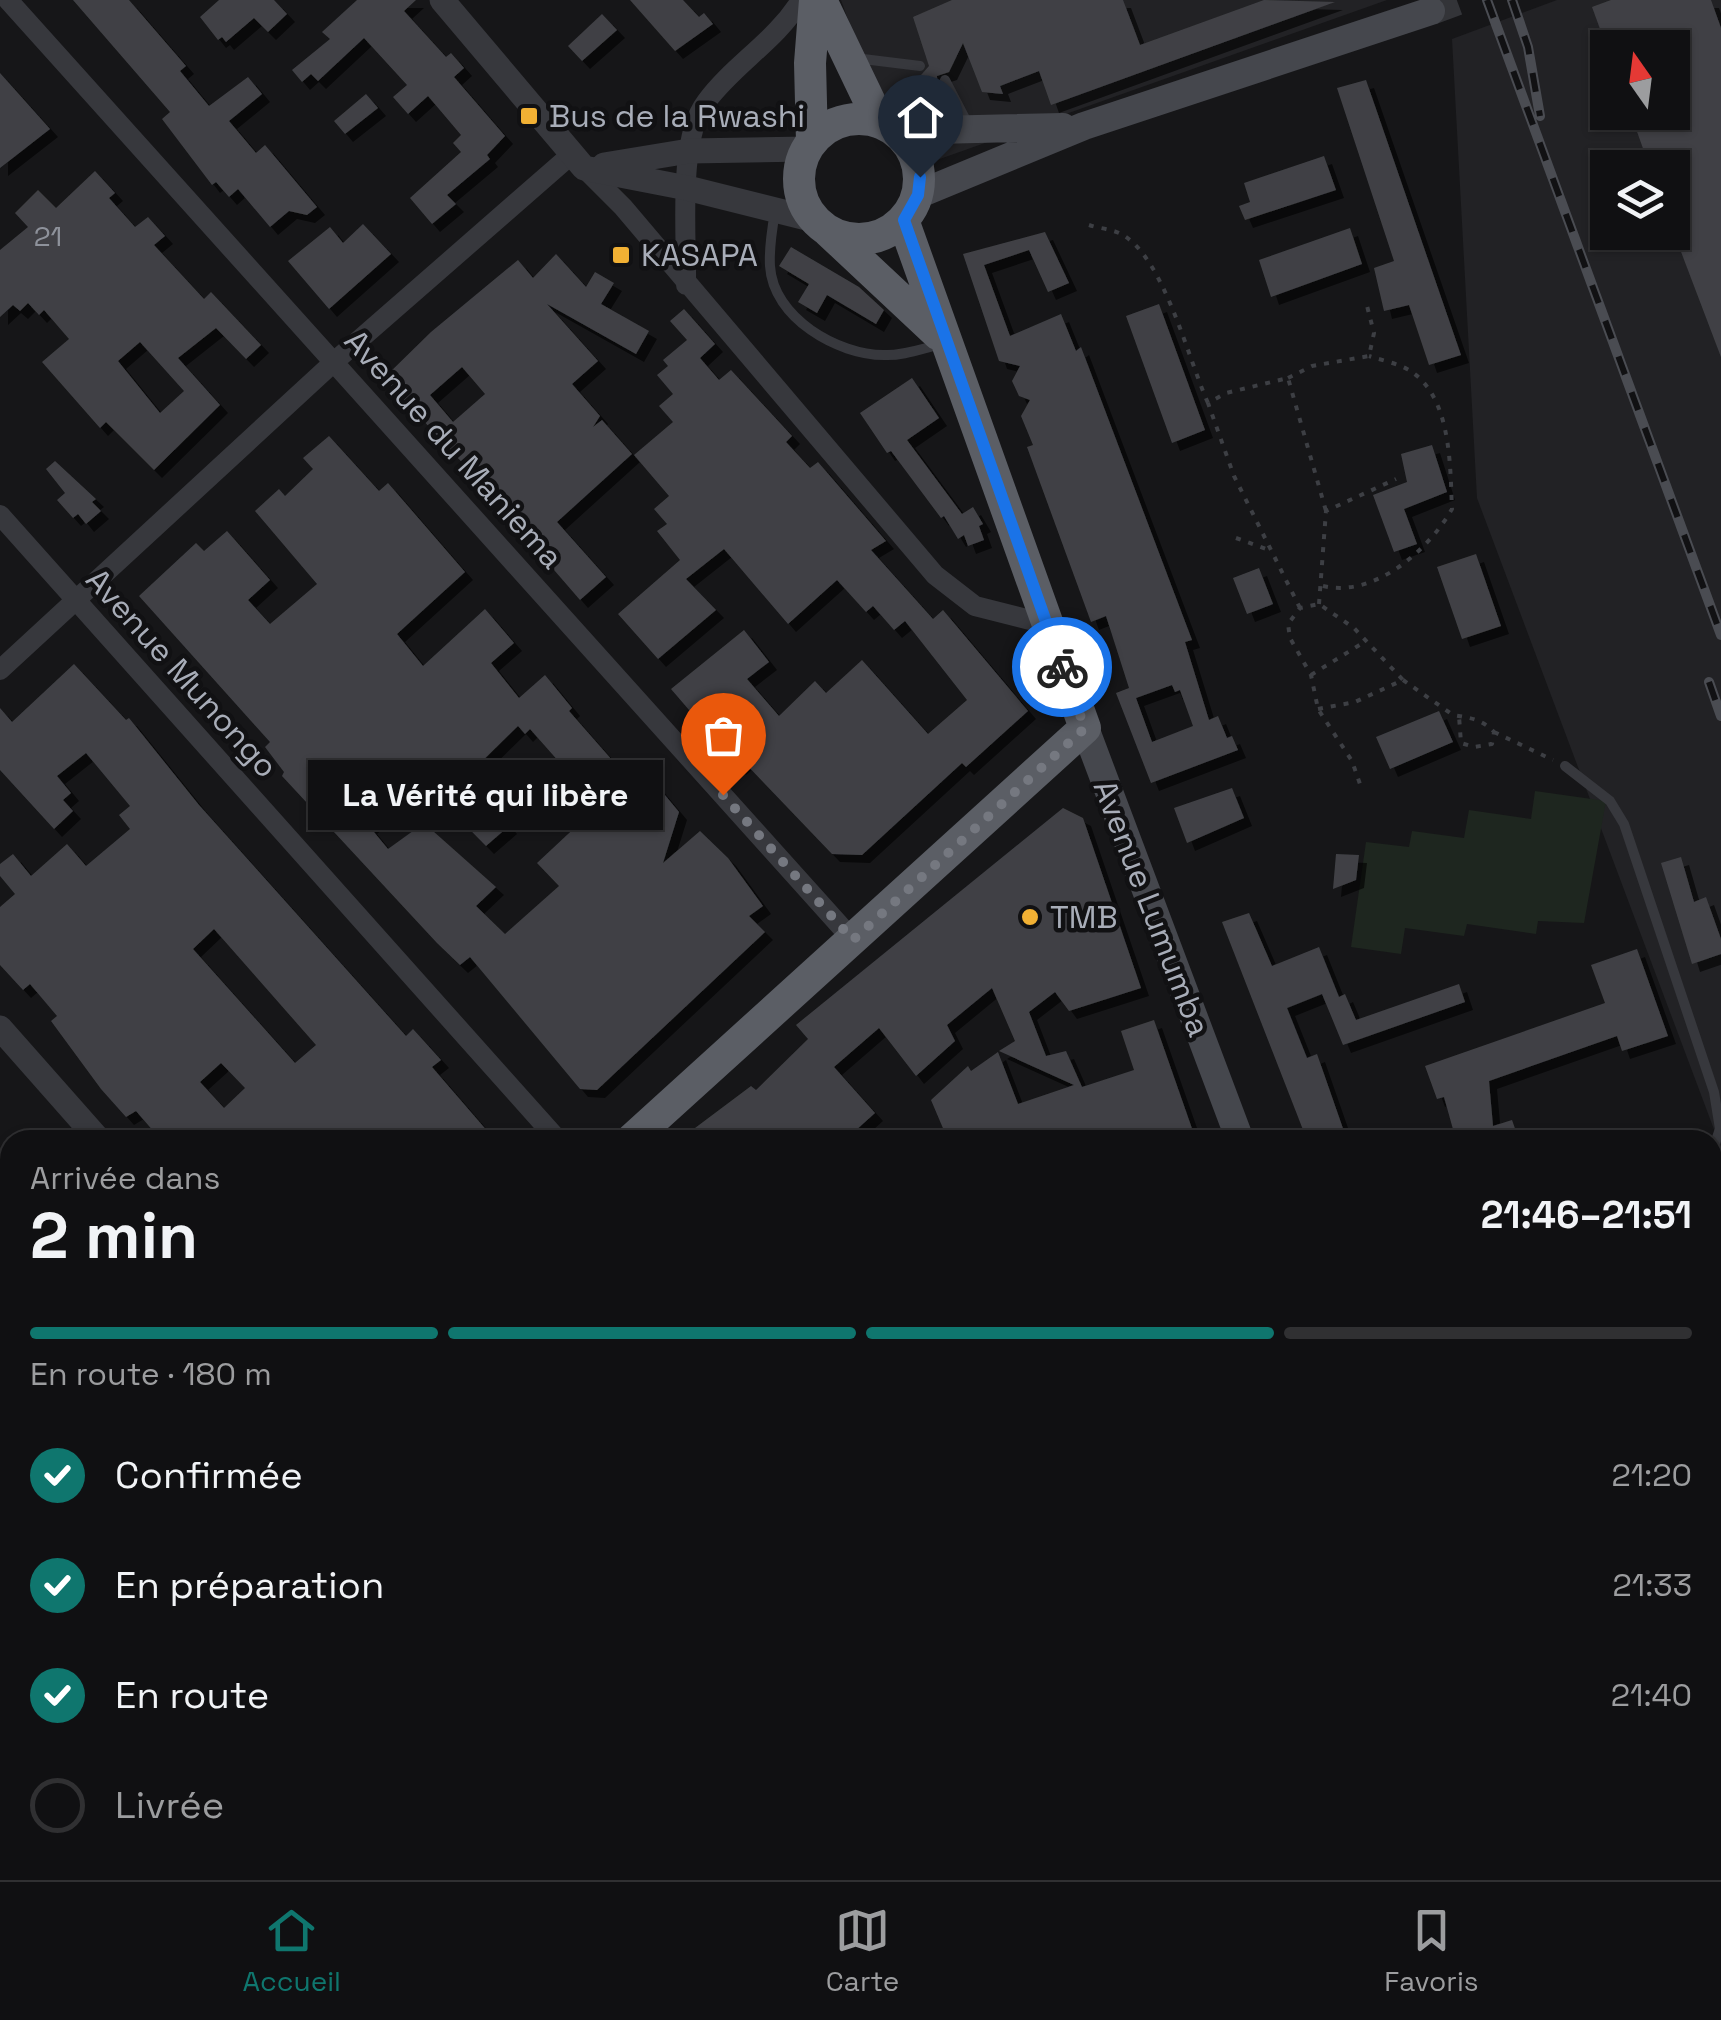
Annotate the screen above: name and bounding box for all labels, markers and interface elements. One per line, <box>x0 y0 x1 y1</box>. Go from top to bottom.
north arrow <box>1590 30 1690 130</box>
map controls <box>1590 30 1690 250</box>
pin <box>878 75 963 178</box>
icon: home <box>893 90 948 145</box>
place label: Bus de la Rwashi <box>549 96 805 136</box>
marker: Bus de la Rwashi <box>518 105 540 127</box>
button: layers <box>1590 150 1690 250</box>
house number: 21 <box>34 218 62 254</box>
place label: KASAPA <box>641 235 758 275</box>
marker: KASAPA <box>610 244 632 266</box>
street label: Avenue du Maniema <box>336 321 572 577</box>
street label: Avenue Munongo <box>78 560 286 786</box>
courier <box>1012 617 1112 717</box>
icon: bike <box>1035 640 1090 695</box>
pin <box>681 693 766 796</box>
icon: bag <box>696 708 751 763</box>
callout: La Vérité qui libère <box>308 760 663 830</box>
street label: Avenue Lumumba <box>1085 774 1219 1042</box>
text: La Vérité qui libère <box>343 775 628 815</box>
place label: TMB <box>1050 897 1118 937</box>
marker: TMB <box>1019 906 1041 928</box>
text: Arrivée dans <box>30 1158 220 1198</box>
text: 21:46–21:51 <box>1481 1191 1692 1239</box>
text: 2 min <box>30 1194 198 1277</box>
text: En route · 180 m <box>30 1354 272 1394</box>
icon: check <box>30 1448 85 1503</box>
text: Confirmée <box>115 1451 303 1499</box>
text: 21:20 <box>1611 1455 1692 1495</box>
icon: check <box>30 1558 85 1613</box>
text: En préparation <box>115 1561 384 1609</box>
text: 21:33 <box>1613 1565 1692 1605</box>
icon: check <box>30 1668 85 1723</box>
text: En route <box>115 1671 269 1719</box>
text: 21:40 <box>1611 1675 1692 1715</box>
text: Livrée <box>115 1781 224 1829</box>
tab: Accueil <box>242 1903 341 1999</box>
tab: Carte <box>826 1903 899 1999</box>
tab: Favoris <box>1384 1903 1479 1999</box>

